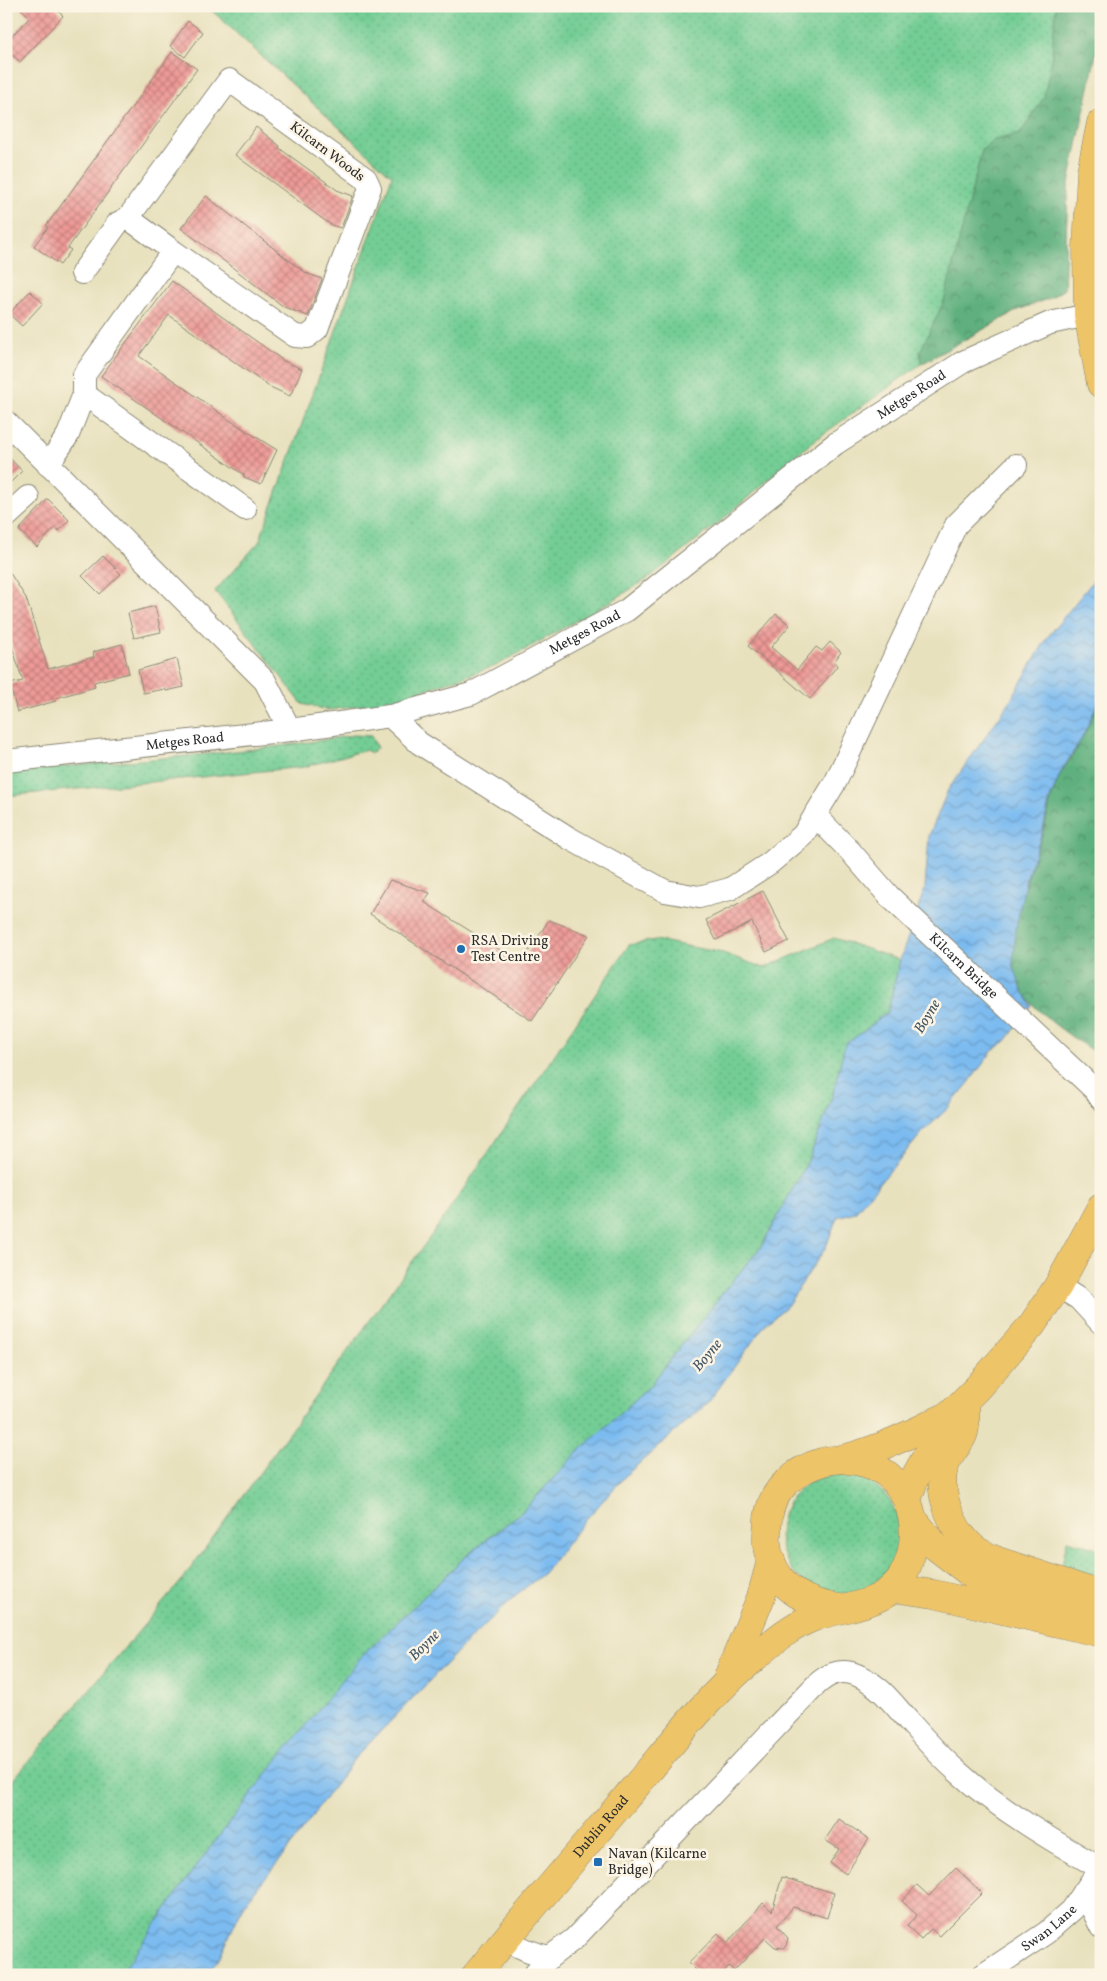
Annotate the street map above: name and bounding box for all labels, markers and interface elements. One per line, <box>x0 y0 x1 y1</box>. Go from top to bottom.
street label: Kilcarn Woods <box>286 118 368 187</box>
street label: Metges Road <box>874 366 950 424</box>
street label: Metges Road <box>546 606 624 660</box>
street label: Metges Road <box>145 728 225 755</box>
street label: Kilcarn Bridge <box>925 929 1003 1004</box>
place label: RSA Driving Test Centre <box>471 932 548 967</box>
marker: RSA Driving Test Centre <box>455 943 467 955</box>
water label: Boyne <box>910 996 947 1038</box>
water label: Boyne <box>688 1335 728 1377</box>
water label: Boyne <box>405 1625 446 1666</box>
street label: Dublin Road <box>569 1791 633 1862</box>
place label: Navan (Kilcarne Bridge) <box>608 1845 707 1880</box>
marker: Navan (Kilcarne Bridge) <box>592 1856 604 1868</box>
street label: Swan Lane <box>1017 1901 1082 1956</box>

